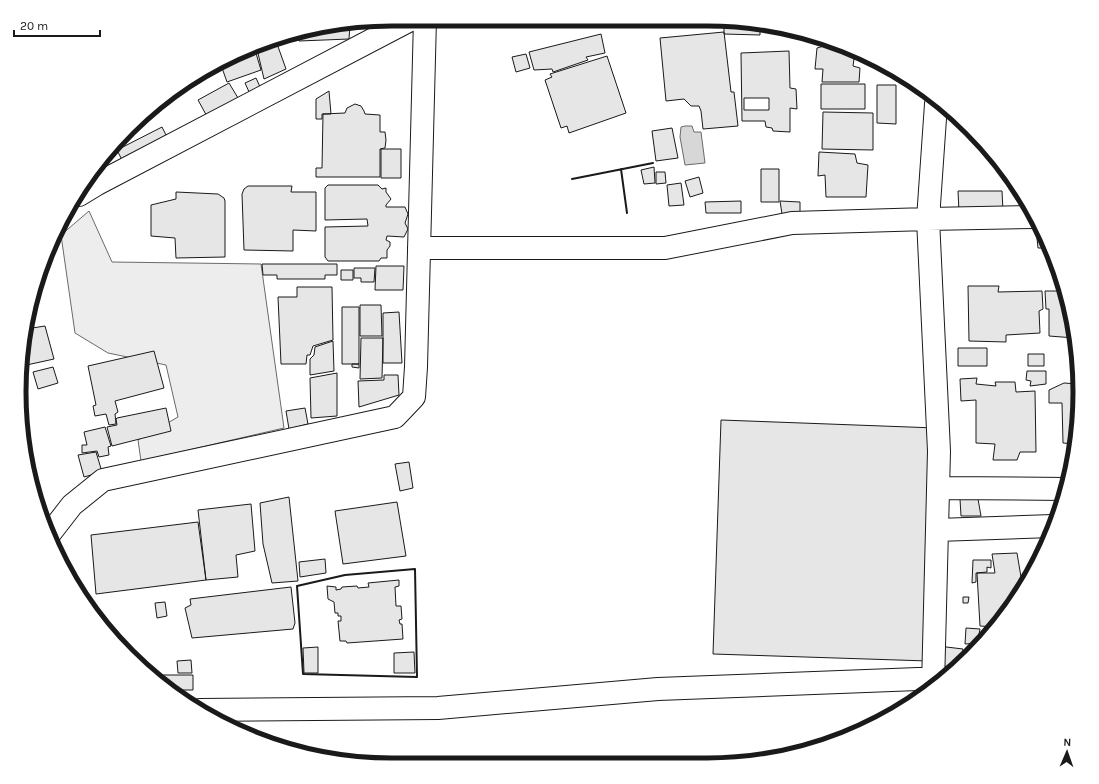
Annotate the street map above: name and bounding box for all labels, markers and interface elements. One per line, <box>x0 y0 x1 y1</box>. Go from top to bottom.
scale bar <box>14 12 100 38</box>
text: 20 m <box>20 19 48 33</box>
north arrow <box>1047 732 1087 772</box>
text: N <box>1063 736 1072 749</box>

